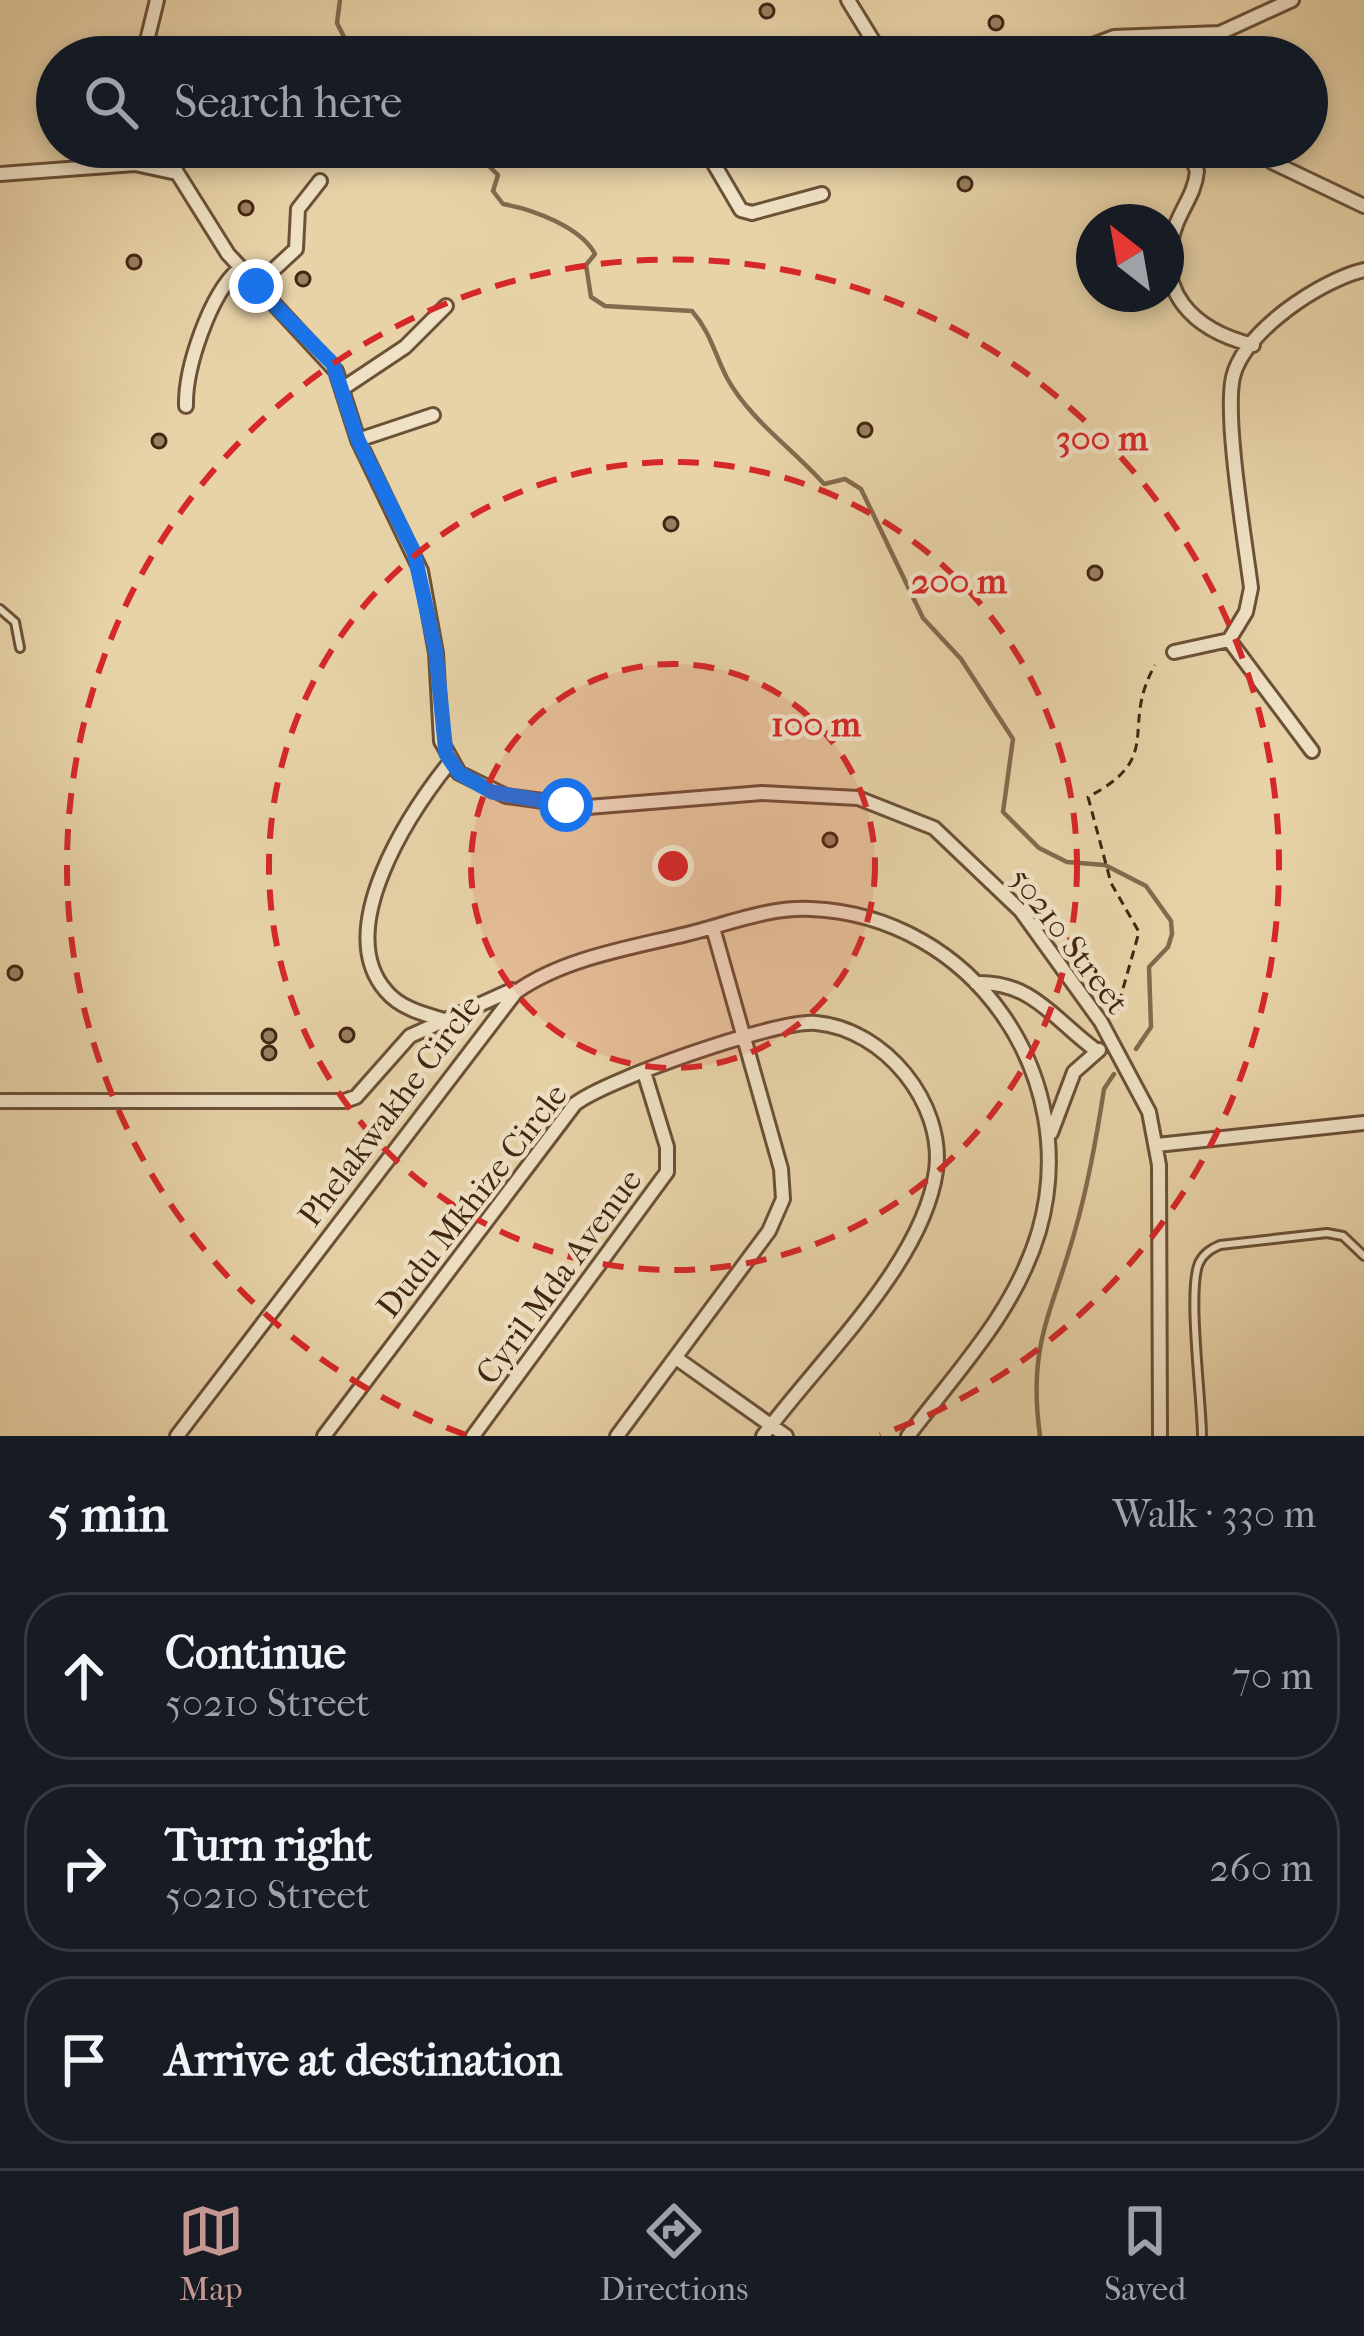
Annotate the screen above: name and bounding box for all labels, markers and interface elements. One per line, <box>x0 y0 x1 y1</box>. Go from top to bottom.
search box <box>36 36 1328 168</box>
icon: search <box>78 69 144 135</box>
text: Search here <box>174 76 402 129</box>
north arrow <box>1076 204 1184 312</box>
route end <box>229 259 283 313</box>
text: 300 m <box>1056 417 1149 459</box>
text: 200 m <box>911 560 1008 602</box>
text: 100 m <box>771 703 862 745</box>
route start <box>539 778 593 832</box>
centre of rings <box>652 845 694 887</box>
street label: 50210 Street <box>1001 860 1137 1022</box>
street label: Phelakwakhe Circle <box>291 988 490 1234</box>
street label: Dudu Mkhize Circle <box>369 1076 576 1326</box>
street label: Cyril Mda Avenue <box>468 1162 650 1392</box>
text: 5 min <box>48 1484 168 1544</box>
text: Walk · 330 m <box>1113 1491 1316 1537</box>
text: Continue <box>165 1627 346 1680</box>
icon: ahead <box>51 1643 117 1709</box>
text: 70 m <box>1232 1653 1313 1699</box>
text: 50210 Street <box>165 1680 370 1726</box>
text: Turn right <box>165 1819 372 1872</box>
icon: right <box>51 1835 117 1901</box>
text: 260 m <box>1210 1845 1313 1891</box>
text: 50210 Street <box>165 1872 370 1918</box>
icon: arrive <box>51 2027 117 2093</box>
text: Arrive at destination <box>165 2034 562 2087</box>
tab: Map <box>178 2198 244 2309</box>
tab: Directions <box>600 2198 748 2309</box>
tab: Saved <box>1104 2198 1186 2309</box>

